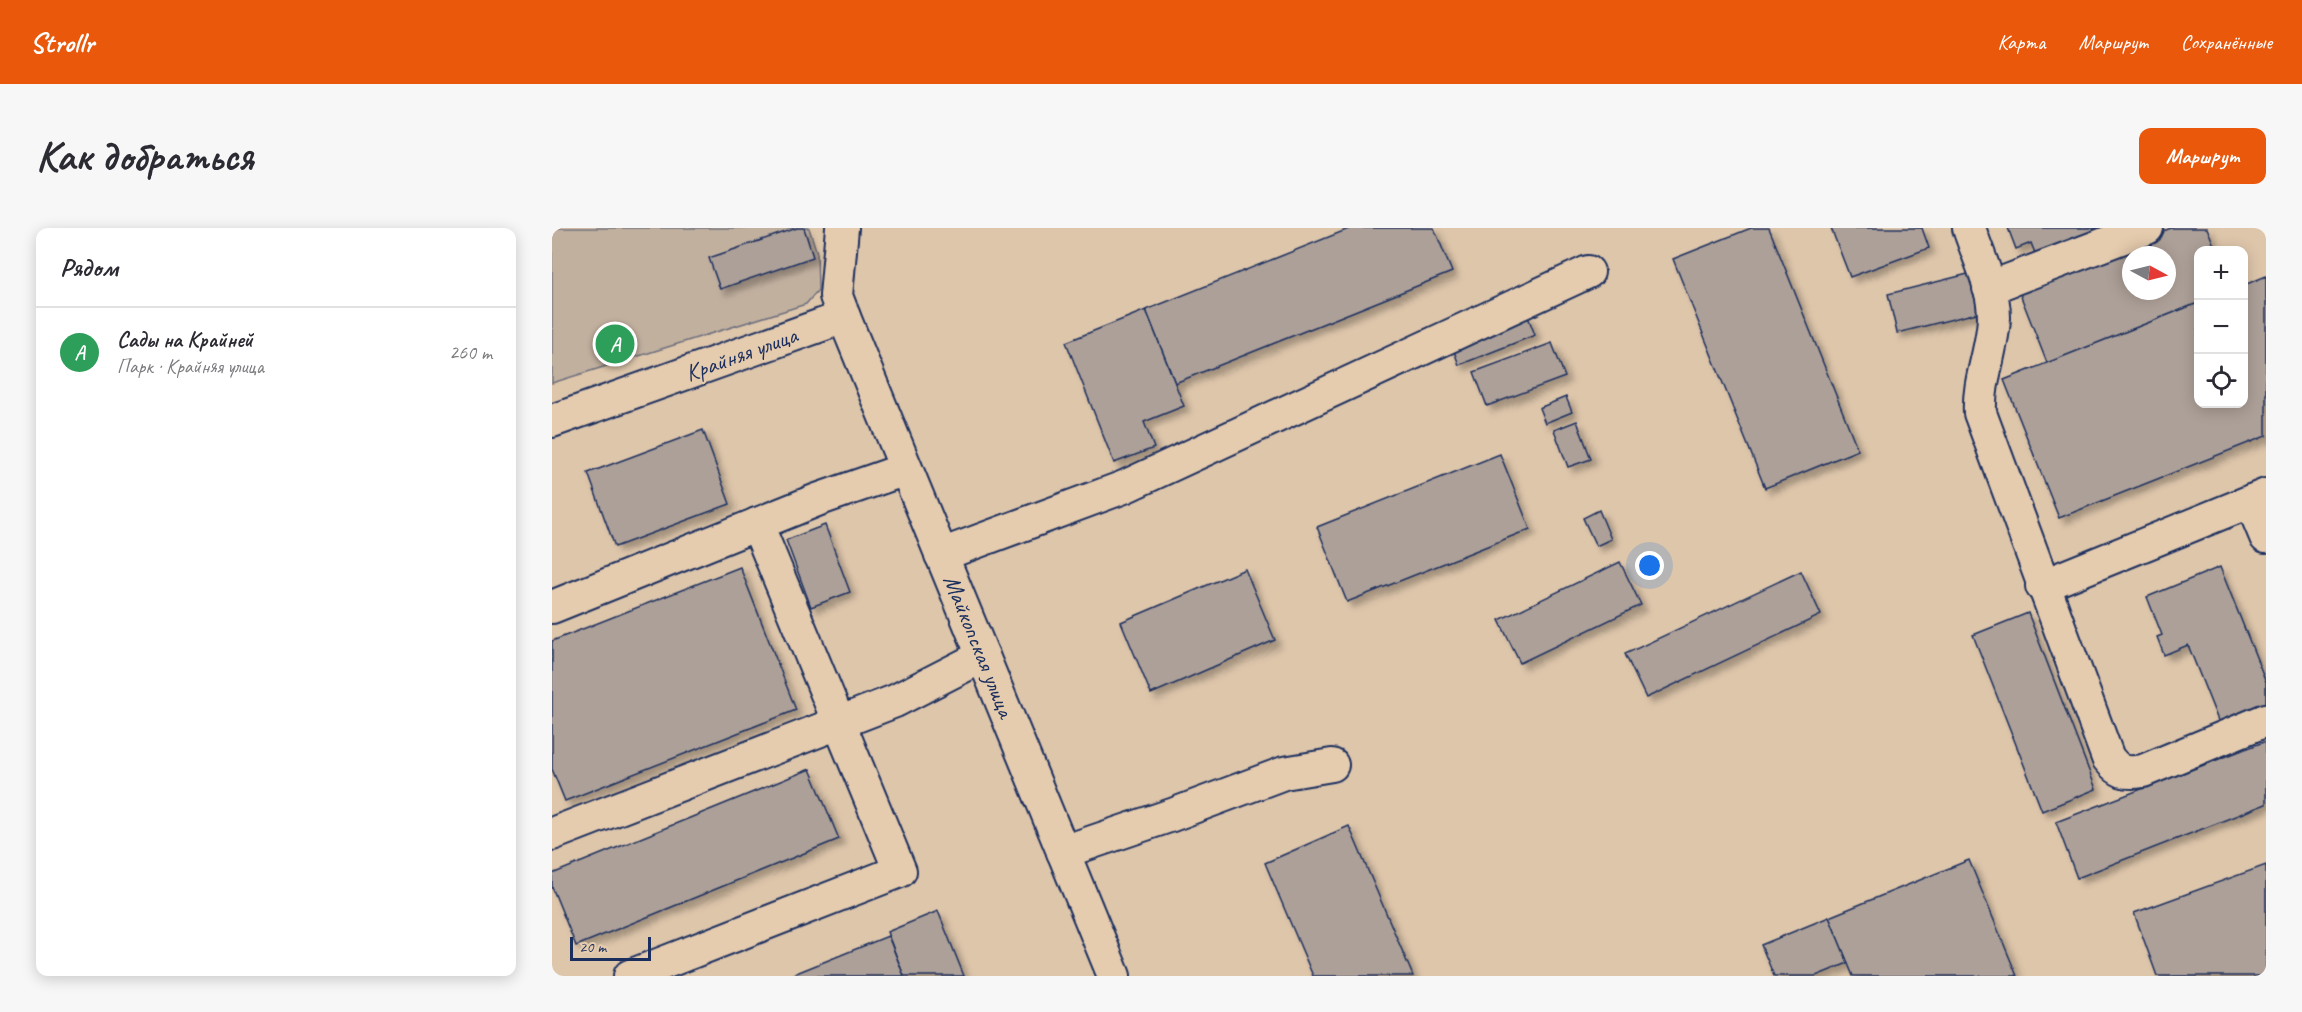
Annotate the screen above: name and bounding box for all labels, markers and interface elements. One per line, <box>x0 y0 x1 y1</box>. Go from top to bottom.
text: Strollr <box>30 25 94 60</box>
text: Карта <box>1997 29 2046 55</box>
text: Маршрут <box>2079 29 2148 55</box>
text: Сохранённые <box>2181 29 2272 55</box>
button: Маршрут <box>2139 128 2266 184</box>
text: Как добраться <box>36 130 253 183</box>
north arrow <box>2122 246 2176 300</box>
map controls <box>2194 246 2248 408</box>
button: + <box>2194 246 2248 300</box>
text: Рядом <box>60 251 118 284</box>
button: − <box>2194 300 2248 354</box>
street label: Крайняя улица <box>681 319 802 388</box>
pin: A <box>596 322 634 366</box>
text: Сады на Крайней <box>117 326 253 354</box>
text: A <box>74 340 85 365</box>
text: 260 m <box>449 340 492 365</box>
text: Парк · Крайняя улица <box>117 354 264 379</box>
button: locate <box>2194 354 2248 408</box>
your location <box>1635 551 1664 580</box>
street label: Майкопская улица <box>937 570 1022 724</box>
scale bar <box>570 934 651 962</box>
text: 20 m <box>579 937 606 957</box>

